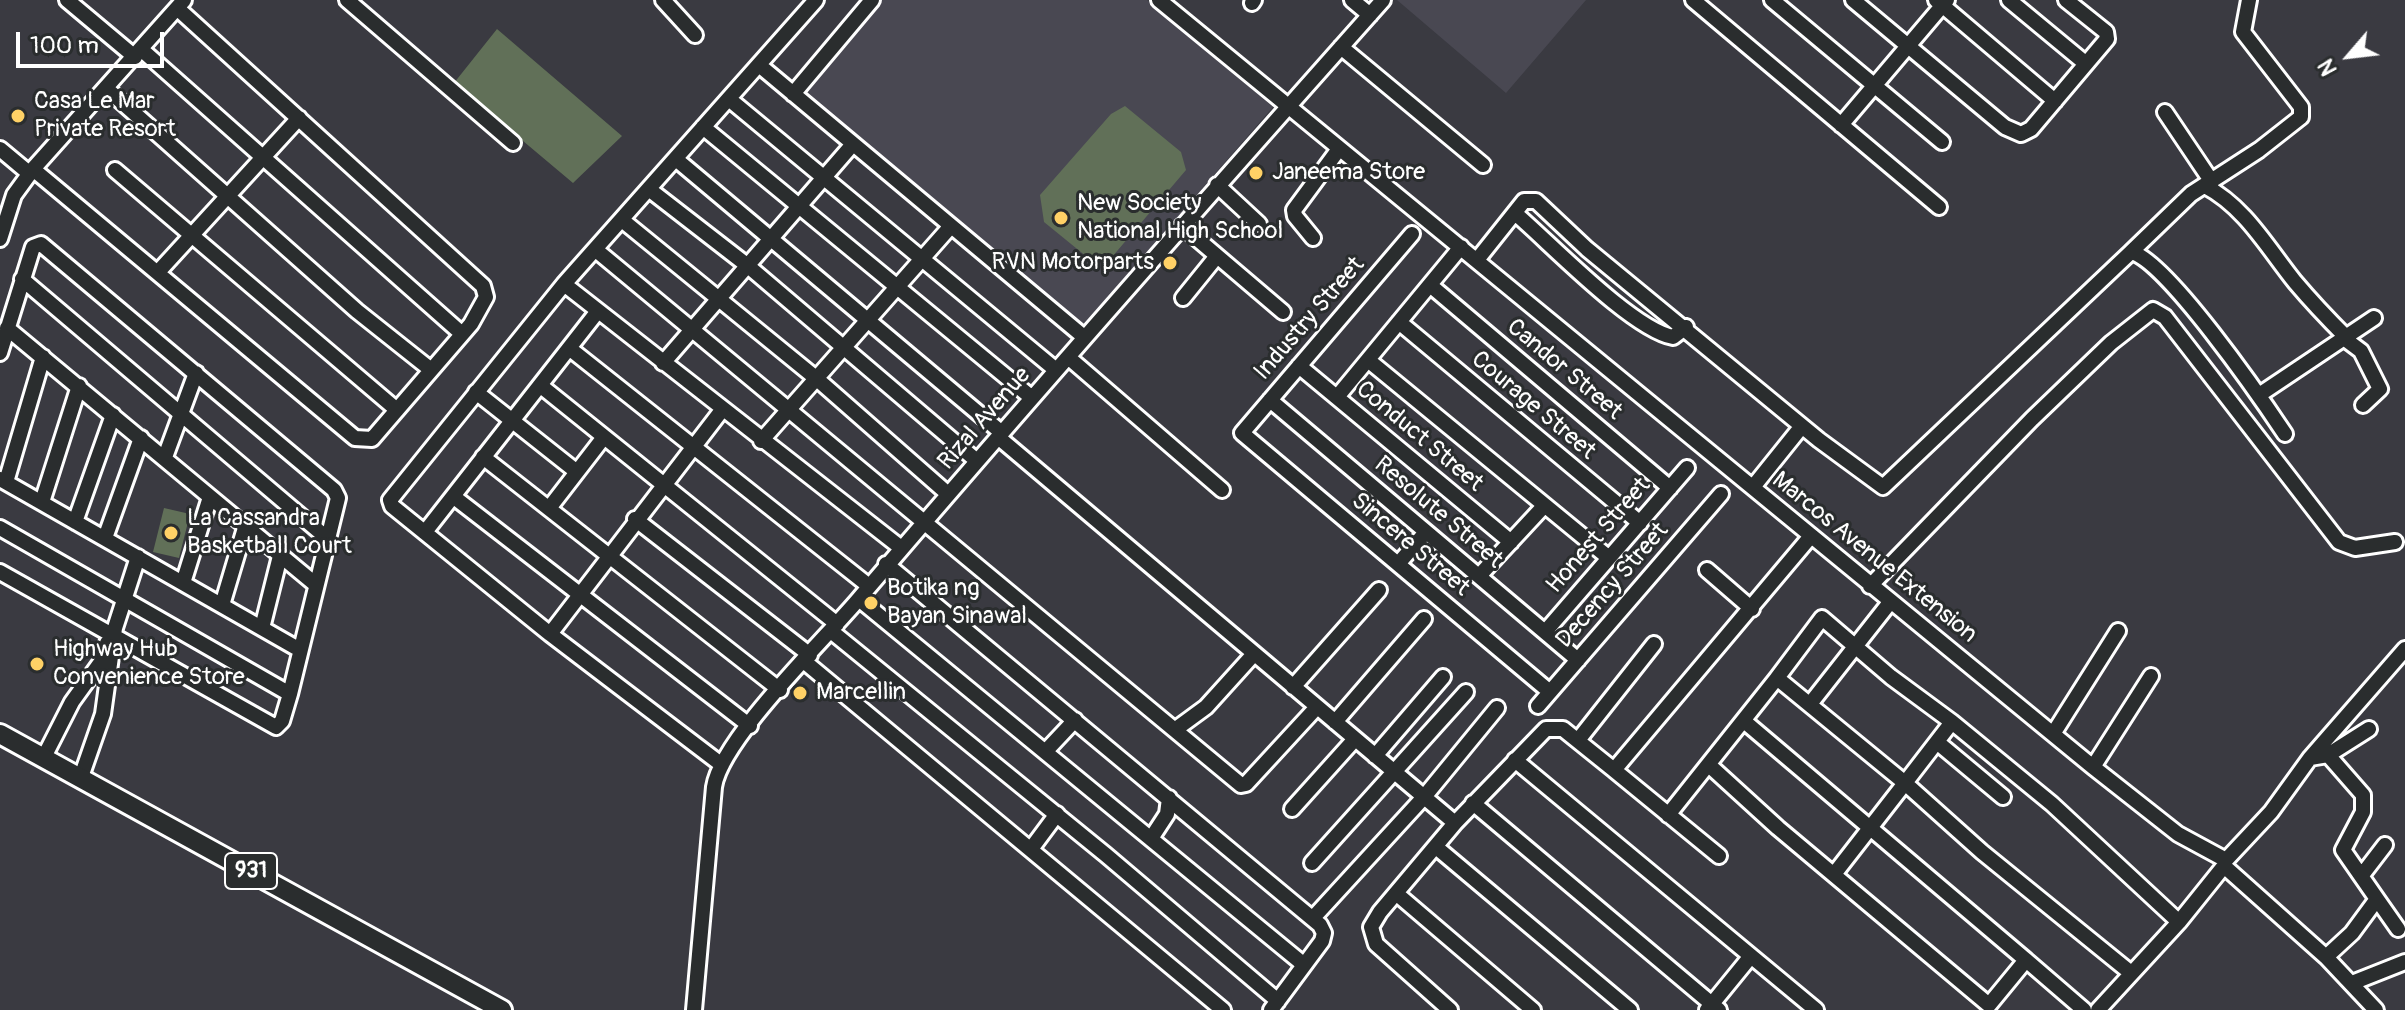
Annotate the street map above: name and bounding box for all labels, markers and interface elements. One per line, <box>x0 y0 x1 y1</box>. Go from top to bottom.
scale bar <box>20 16 168 66</box>
north arrow <box>2309 16 2389 96</box>
text: 100 m <box>30 31 99 60</box>
text: N <box>2312 54 2344 80</box>
place label: Casa Le Mar Private Resort <box>34 88 176 144</box>
marker: Casa Le Mar Private Resort <box>9 107 27 125</box>
place label: Janeema Store <box>1272 159 1425 187</box>
marker: Janeema Store <box>1247 164 1265 182</box>
place label: New Society National High School <box>1077 190 1283 246</box>
marker: New Society National High School <box>1052 209 1070 227</box>
place label: RVN Motorparts <box>992 249 1154 277</box>
street label: Industry Street <box>1249 252 1371 386</box>
marker: RVN Motorparts <box>1161 254 1179 272</box>
street label: Candor Street <box>1500 313 1628 427</box>
street label: Courage Street <box>1465 346 1601 466</box>
street label: Rizal Avenue <box>933 362 1037 476</box>
street label: Conduct Street <box>1350 375 1488 499</box>
street label: Resolute Street <box>1368 451 1508 575</box>
street label: Marcos Avenue Extension <box>1766 466 1982 650</box>
street label: Honest Street <box>1541 472 1657 600</box>
street label: Sincere Street <box>1345 487 1475 603</box>
place label: La Cassandra Basketball Court <box>187 505 352 561</box>
street label: Decency Street <box>1551 517 1675 655</box>
marker: La Cassandra Basketball Court <box>162 524 180 542</box>
place label: Botika ng Bayan Sinawal <box>887 575 1027 631</box>
marker: Botika ng Bayan Sinawal <box>862 594 880 612</box>
place label: Highway Hub Convenience Store <box>53 636 245 692</box>
marker: Highway Hub Convenience Store <box>28 655 46 673</box>
place label: Marcellin <box>816 679 906 707</box>
marker: Marcellin <box>791 684 809 702</box>
road number: 931 <box>225 853 277 889</box>

